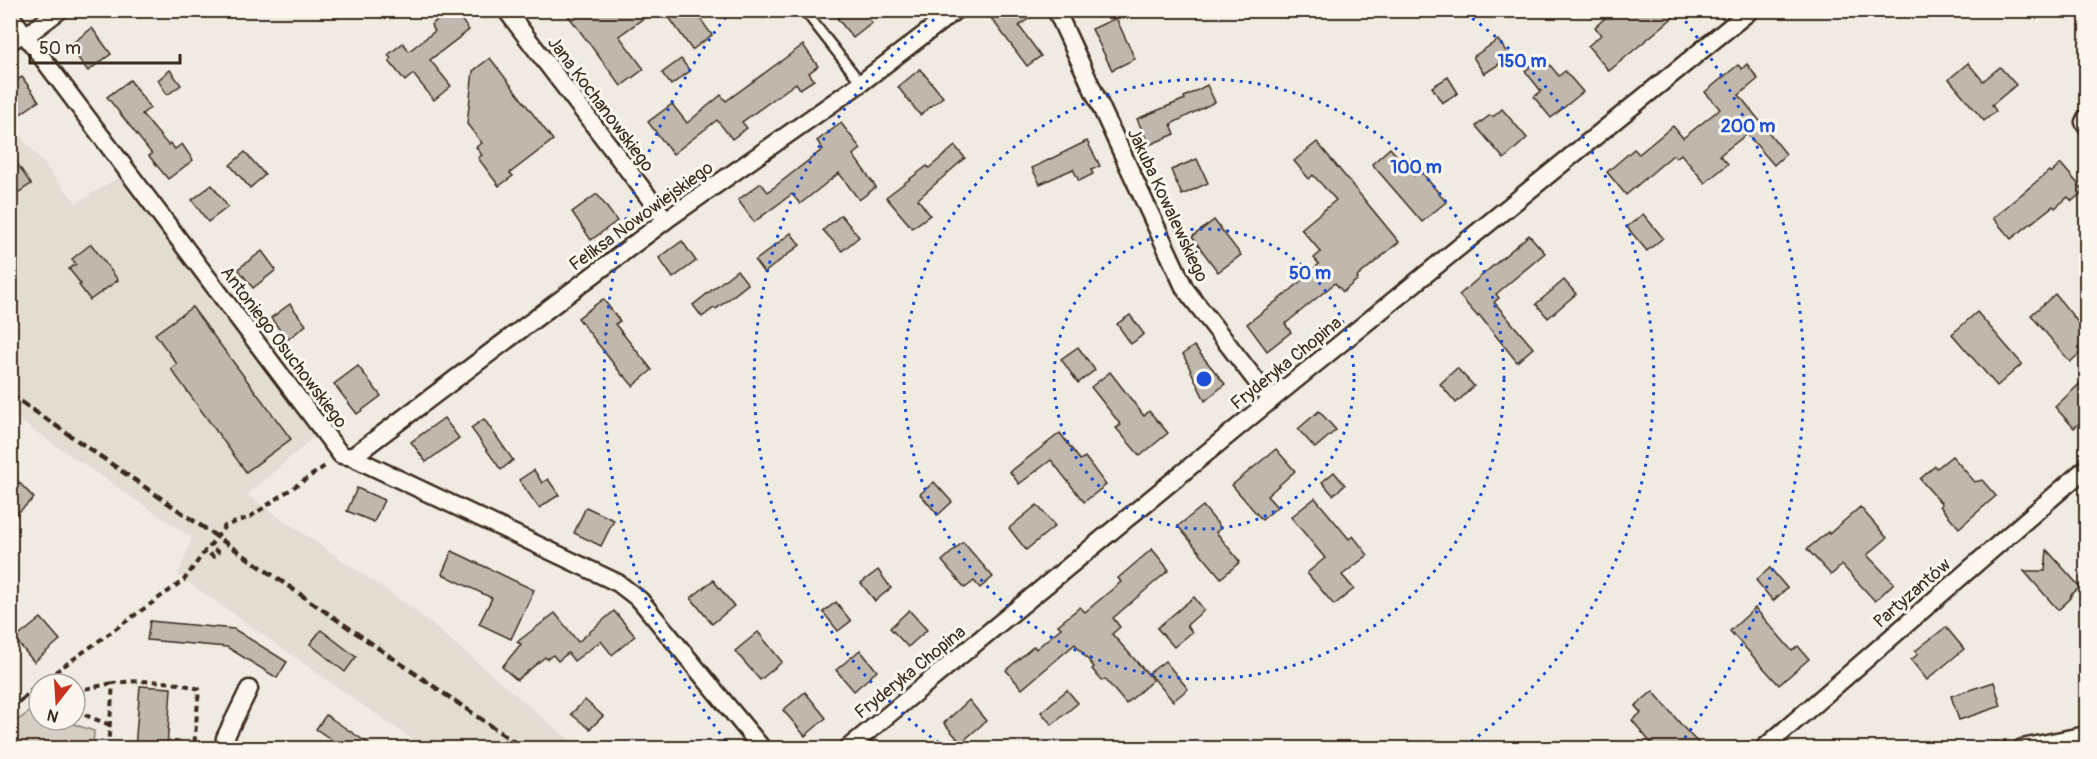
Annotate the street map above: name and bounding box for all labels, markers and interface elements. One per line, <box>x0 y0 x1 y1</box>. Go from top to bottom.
scale bar <box>30 27 180 65</box>
street label: Jana Kochanowskiego <box>542 32 659 177</box>
text: 50 m <box>39 37 81 60</box>
text: 150 m <box>1498 50 1547 73</box>
text: 200 m <box>1721 115 1775 138</box>
street label: Jakuba Kowalewskiego <box>1122 125 1213 286</box>
street label: Feliksa Nowowiejskiego <box>565 156 718 276</box>
text: 100 m <box>1390 156 1442 179</box>
street label: Antoniego Osuchowskiego <box>215 262 352 433</box>
text: 50 m <box>1289 262 1331 285</box>
street label: Fryderyka Chopina <box>1226 312 1346 415</box>
centre of rings <box>1194 369 1214 389</box>
street label: Partyzantów <box>1869 553 1956 633</box>
street label: Fryderyka Chopina <box>850 621 970 724</box>
north arrow <box>27 672 87 732</box>
text: N <box>45 704 61 727</box>

